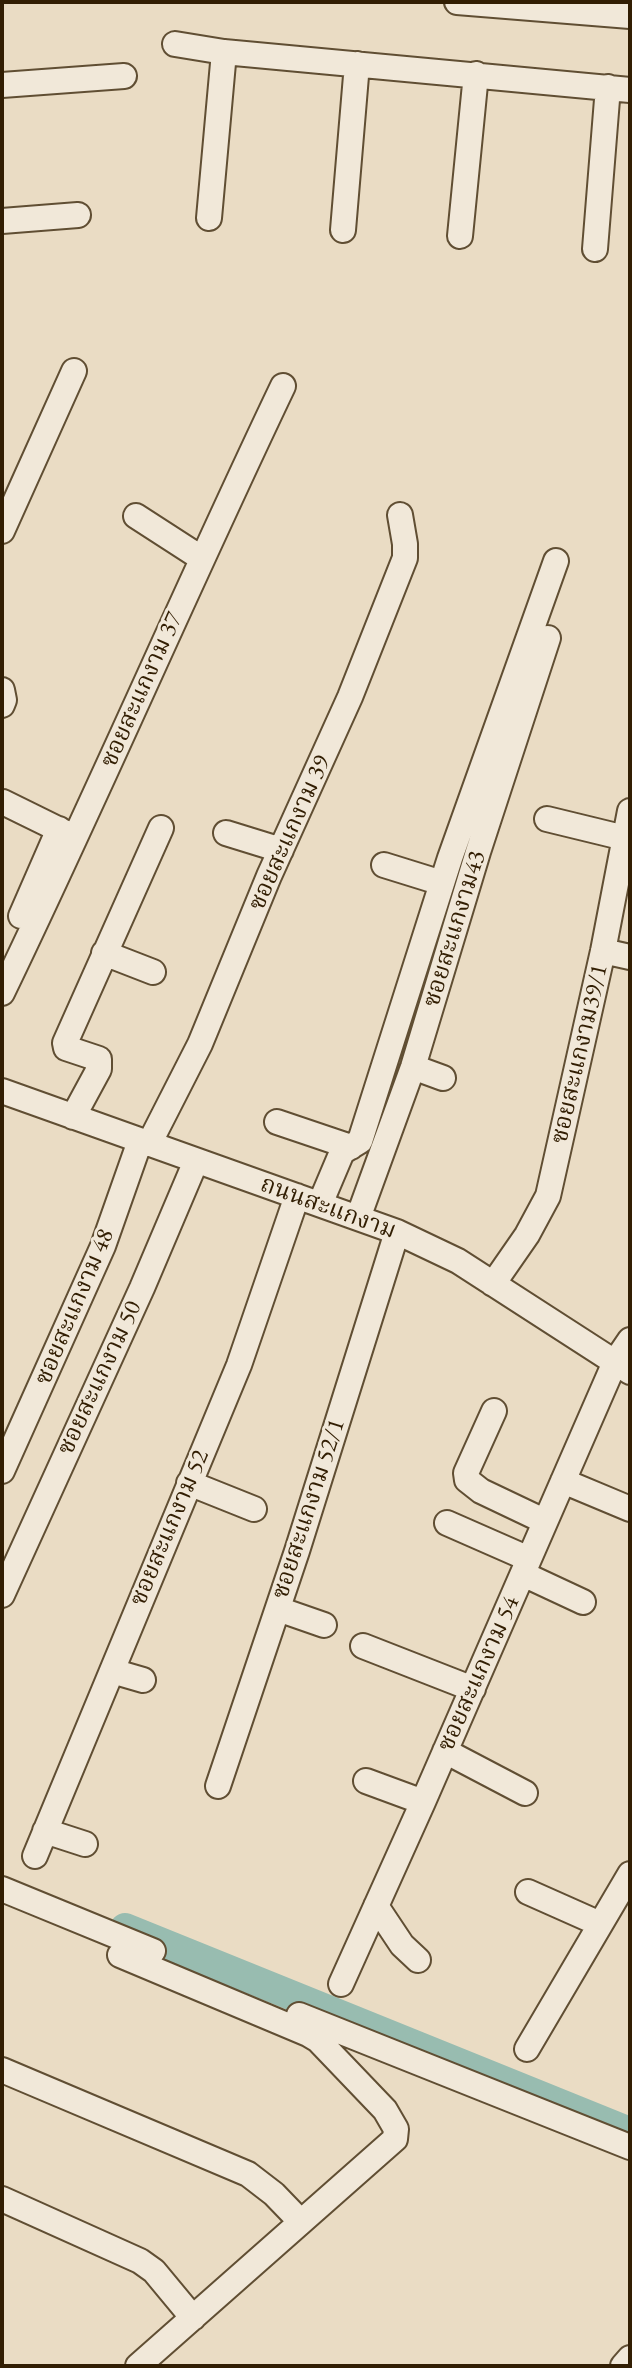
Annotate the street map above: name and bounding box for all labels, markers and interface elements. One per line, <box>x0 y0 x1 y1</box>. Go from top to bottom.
street label: ซอยสะแกงาม 37 <box>95 608 189 772</box>
street label: ซอยสะแกงาม 39 <box>243 751 337 915</box>
street label: ซอยสะแกงาม43 <box>418 847 492 1011</box>
street label: ซอยสะแกงาม39/1 <box>545 962 615 1146</box>
street label: ถนนสะแกงาม <box>256 1170 400 1246</box>
street label: ซอยสะแกงาม 48 <box>29 1225 121 1389</box>
street label: ซอยสะแกงาม 50 <box>52 1296 148 1460</box>
street label: ซอยสะแกงาม 52/1 <box>266 1415 352 1603</box>
street label: ซอยสะแกงาม 52 <box>124 1446 216 1610</box>
street label: ซอยสะแกงาม 54 <box>432 1592 526 1756</box>

